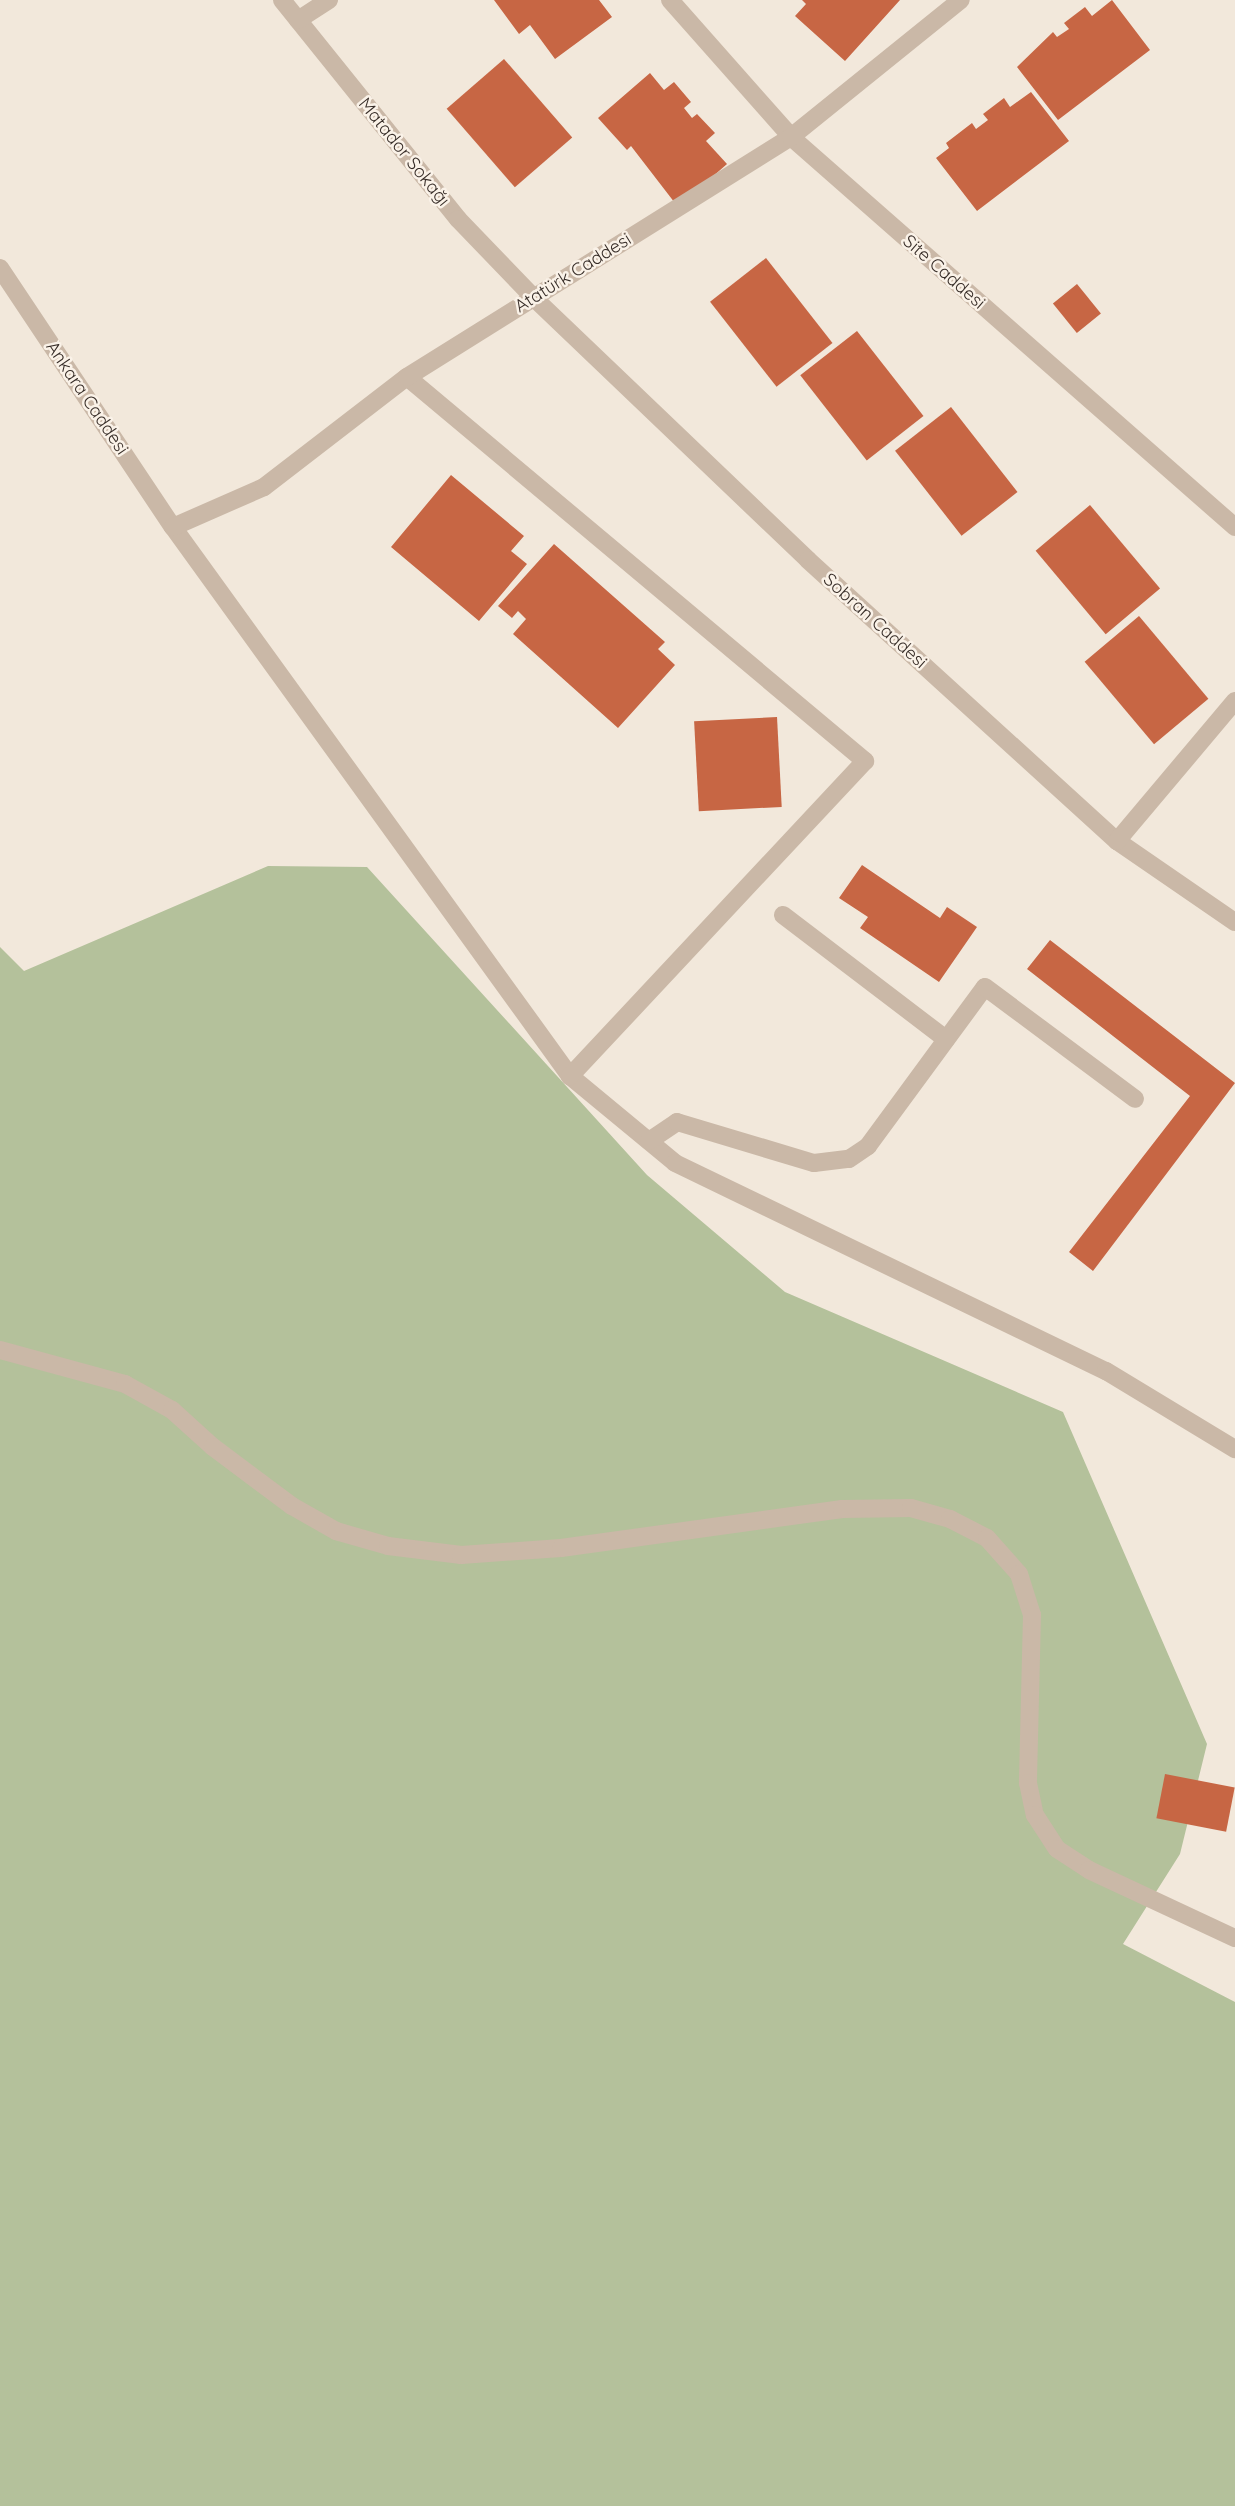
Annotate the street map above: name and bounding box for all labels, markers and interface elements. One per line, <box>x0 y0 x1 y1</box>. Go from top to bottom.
street label: Matador Sokağı <box>354 94 454 210</box>
street label: Atatürk Caddesi <box>511 229 635 317</box>
street label: Site Caddesi <box>898 230 990 314</box>
street label: Ankara Caddesi <box>41 337 133 459</box>
street label: Sobran Caddesi <box>819 569 931 673</box>

